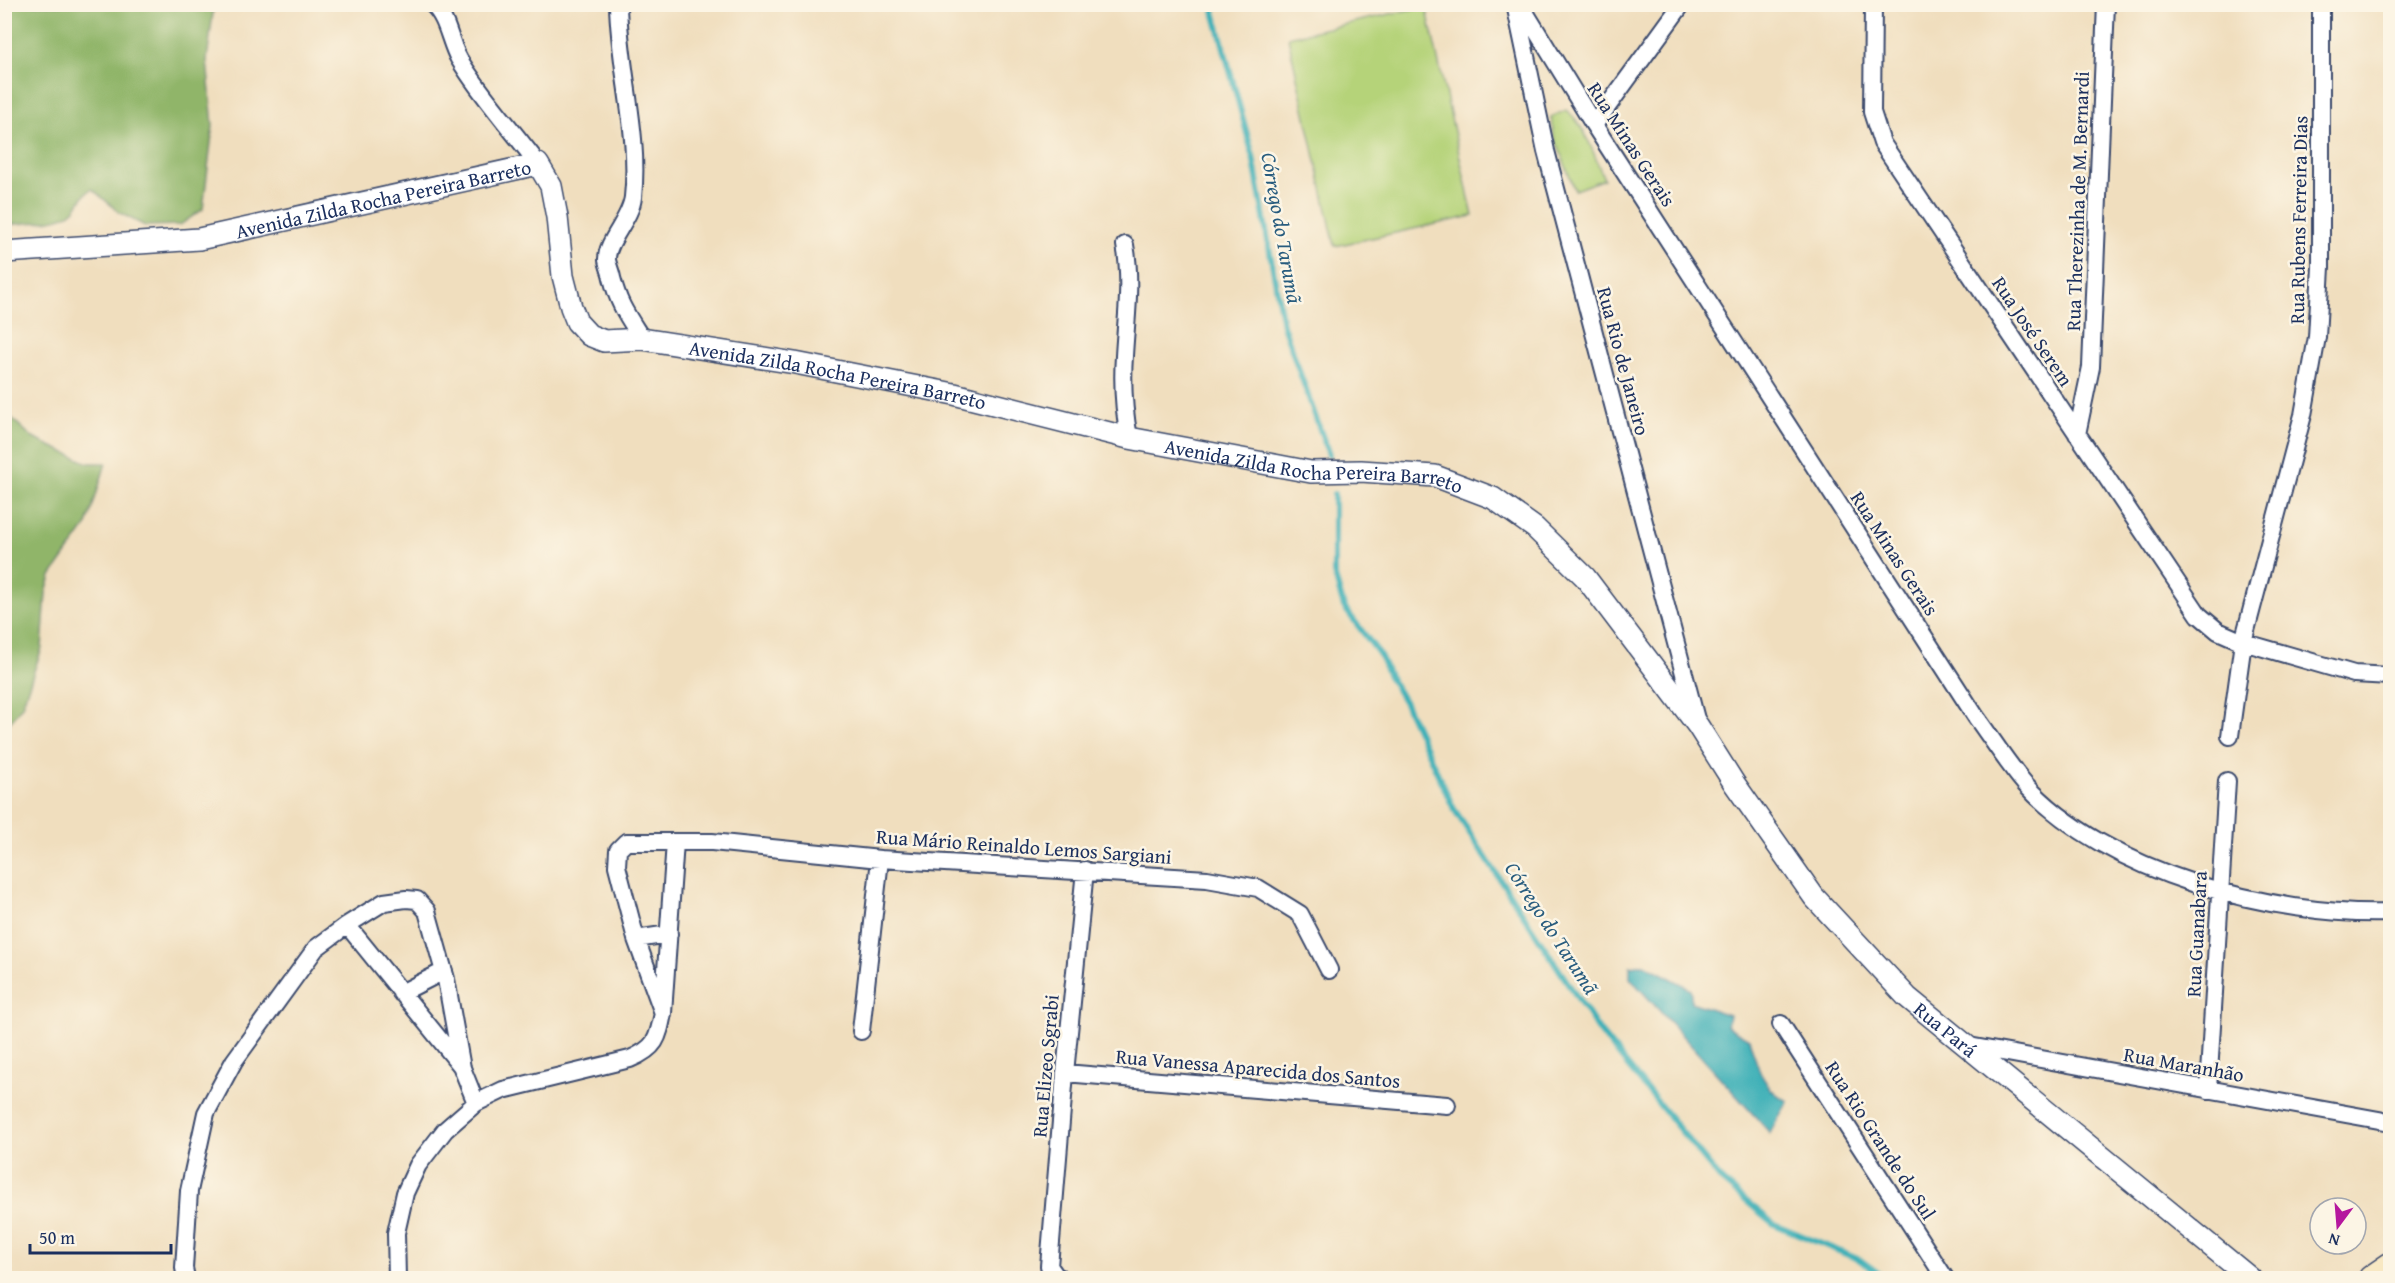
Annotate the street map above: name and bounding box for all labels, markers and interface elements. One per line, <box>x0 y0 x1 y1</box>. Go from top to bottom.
street label: Rua Therezinha de M. Bernardi <box>2058 70 2096 331</box>
street label: Rua Minas Gerais <box>1581 76 1683 212</box>
street label: Rua Rubens Ferreira Dias <box>2282 115 2314 324</box>
water label: Córrego do Tarumã <box>1253 150 1311 306</box>
street label: Avenida Zilda Rocha Pereira Barreto <box>233 151 534 245</box>
street label: Rua José Serem <box>1985 270 2081 392</box>
street label: Rua Rio de Janeiro <box>1590 284 1658 438</box>
street label: Avenida Zilda Rocha Pereira Barreto <box>687 332 990 416</box>
street label: Avenida Zilda Rocha Pereira Barreto <box>1162 430 1467 500</box>
street label: Rua Minas Gerais <box>1844 485 1946 621</box>
street label: Rua Mário Reinaldo Lemos Sargiani <box>875 821 1173 871</box>
water label: Córrego do Tarumã <box>1497 856 1607 1001</box>
street label: Rua Guanabara <box>2178 870 2214 998</box>
street label: Rua Elizeo Sgrabi <box>1024 993 1066 1139</box>
street label: Rua Pará <box>1908 994 1984 1064</box>
street label: Rua Maranhão <box>2122 1039 2246 1089</box>
street label: Rua Vanessa Aparecida dos Santos <box>1115 1041 1402 1095</box>
street label: Rua Rio Grande do Sul <box>1819 1055 1944 1226</box>
north arrow <box>2308 1196 2368 1256</box>
scale bar <box>30 1217 171 1255</box>
text: 50 m <box>39 1224 75 1251</box>
text: N <box>2325 1227 2342 1253</box>

